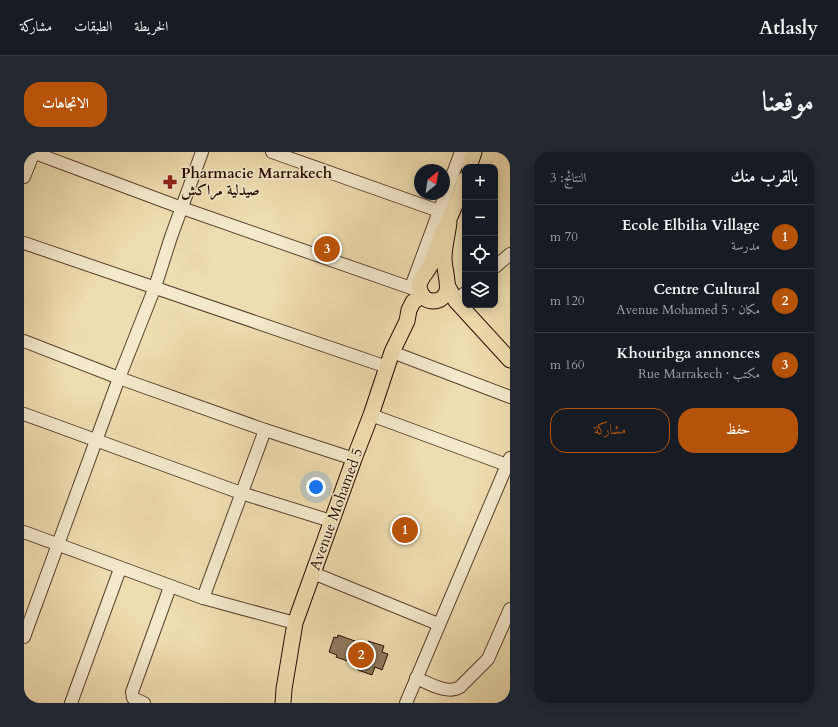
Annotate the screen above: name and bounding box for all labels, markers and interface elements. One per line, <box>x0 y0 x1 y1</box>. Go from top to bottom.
text: Atlasly <box>759 15 818 41</box>
text: مشاركة <box>20 17 52 36</box>
text: الطبقات <box>74 17 112 36</box>
text: الخريطة <box>134 17 168 36</box>
button: الاتجاهات <box>24 82 107 127</box>
text: موقعنا <box>762 83 814 121</box>
place label: Pharmacie Marrakech صيدلية مراكش <box>181 163 333 200</box>
north arrow <box>414 164 450 200</box>
map controls <box>462 164 498 308</box>
button: + <box>462 164 498 200</box>
text: بالقرب منك <box>731 165 798 188</box>
text: النتائج: 3 <box>550 169 586 187</box>
pharmacy icon: Pharmacie Marrakech صيدلية مراكش <box>162 174 178 190</box>
button: − <box>462 200 498 236</box>
text: Ecole Elbilia Village <box>622 215 760 235</box>
text: 70 m <box>550 228 578 246</box>
text: 1 <box>782 228 788 246</box>
pin: 3 <box>314 234 340 264</box>
button: locate <box>462 236 498 272</box>
text: مدرسة <box>731 237 760 255</box>
button: layers <box>462 272 498 308</box>
text: Centre Cultural <box>653 279 760 299</box>
text: 120 m <box>550 292 584 310</box>
text: 2 <box>782 292 788 310</box>
text: مكان · Avenue Mohamed 5 <box>616 301 760 319</box>
text: Khouribga annonces <box>616 343 760 363</box>
text: 160 m <box>550 356 584 374</box>
text: 3 <box>782 356 788 374</box>
text: مكتب · Rue Marrakech <box>638 365 760 383</box>
button: مشاركة <box>550 408 670 453</box>
button: حفظ <box>678 408 798 453</box>
street label: Avenue Mohamed 5 <box>305 445 367 573</box>
your location <box>306 477 326 497</box>
pin: 1 <box>392 515 418 545</box>
pin: 2 <box>348 640 374 670</box>

